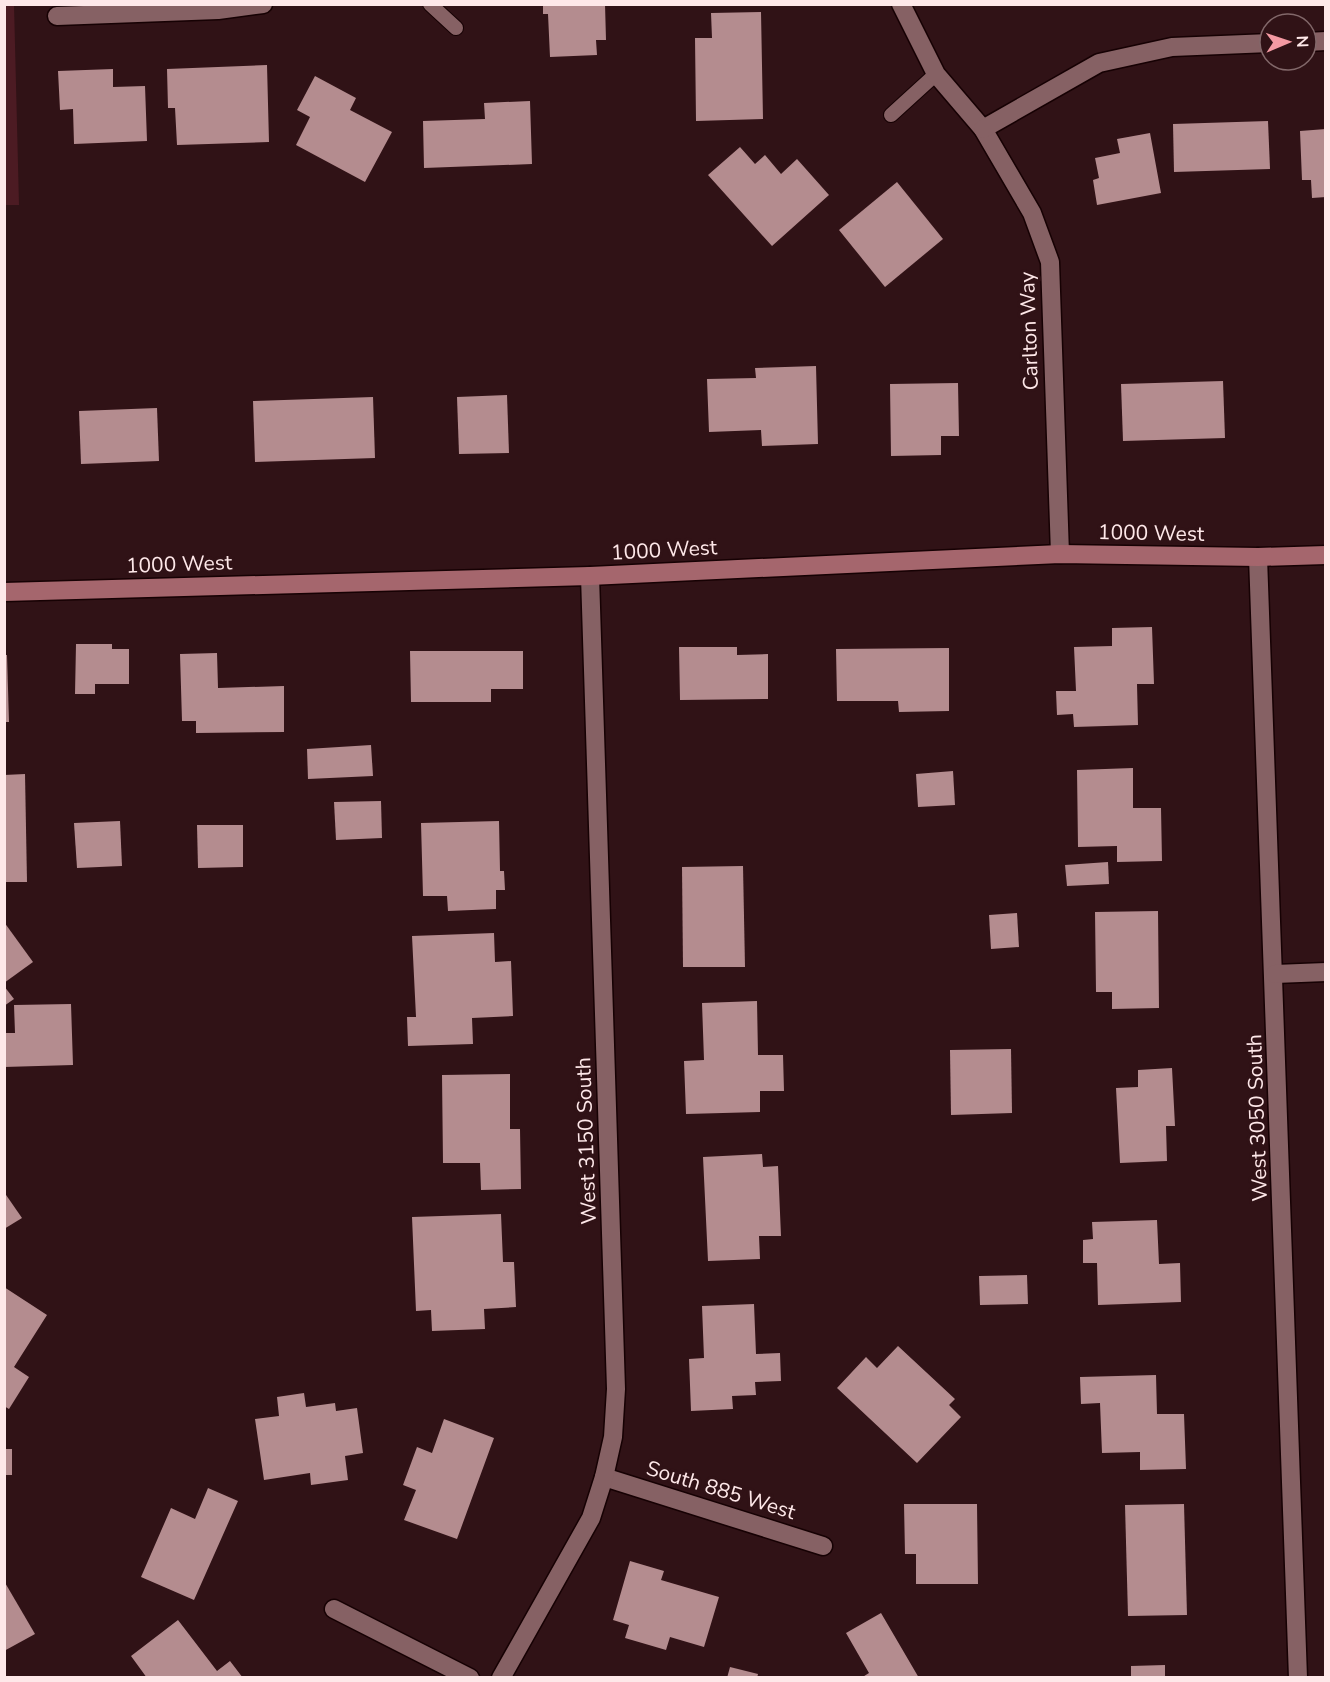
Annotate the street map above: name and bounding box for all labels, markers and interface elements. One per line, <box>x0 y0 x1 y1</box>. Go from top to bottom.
north arrow <box>1258 12 1318 72</box>
text: N <box>1291 35 1313 48</box>
street label: Carlton Way <box>1013 271 1045 391</box>
street label: 1000 West <box>1098 518 1205 548</box>
street label: 1000 West <box>610 533 718 567</box>
street label: 1000 West <box>125 548 233 580</box>
street label: West 3050 South <box>1240 1034 1274 1202</box>
street label: West 3150 South <box>569 1057 603 1225</box>
street label: South 885 West <box>643 1454 800 1526</box>

